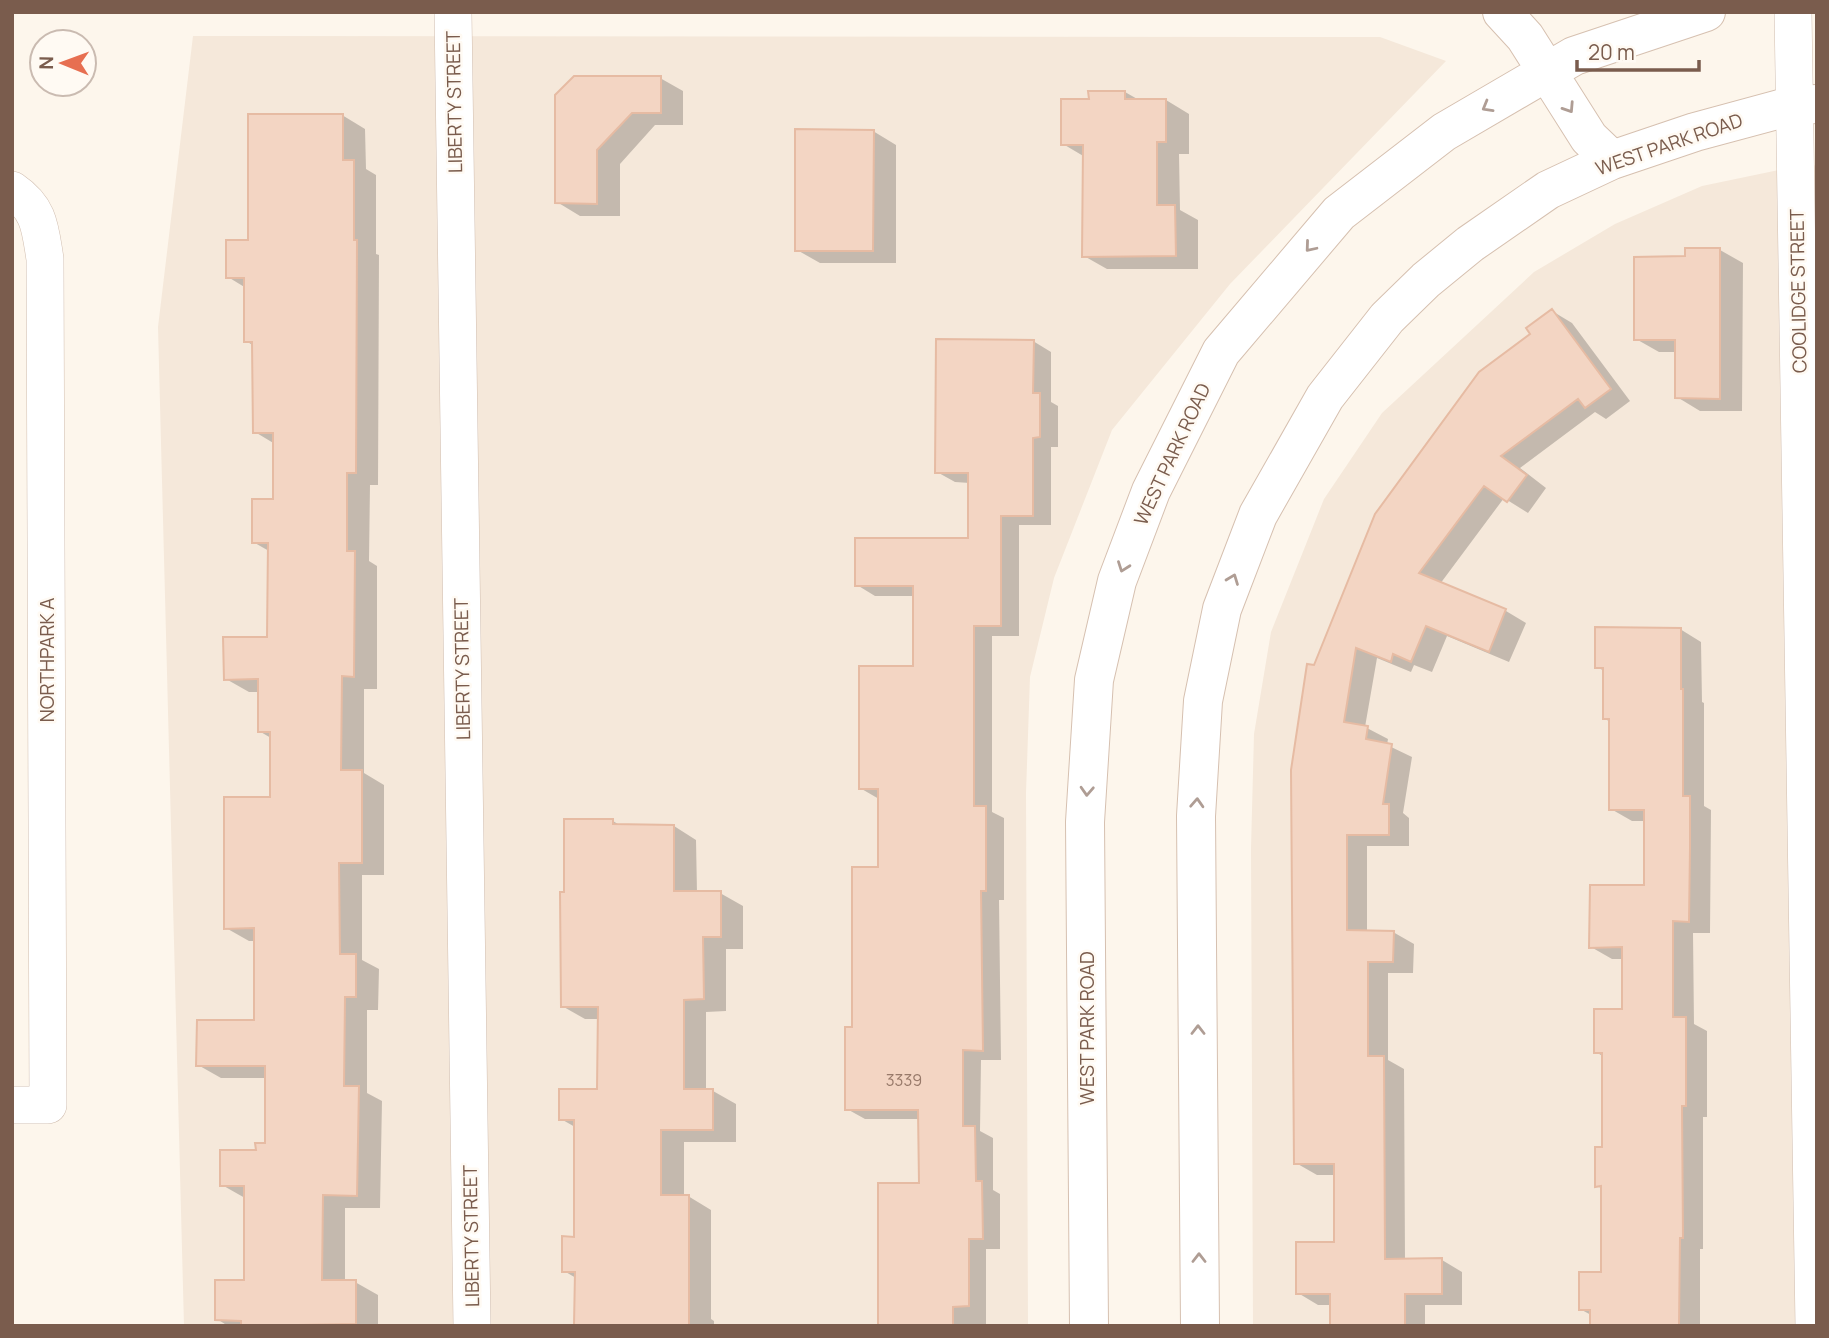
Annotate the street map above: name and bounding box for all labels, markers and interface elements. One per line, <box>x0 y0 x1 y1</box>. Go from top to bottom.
north arrow <box>28 28 98 98</box>
scale bar <box>1577 28 1700 72</box>
street label: LIBERTY STREET <box>440 30 468 173</box>
text: 20 m <box>1588 38 1635 66</box>
text: N <box>33 56 59 70</box>
one-way arrow <box>1482 98 1495 111</box>
one-way arrow <box>1561 100 1574 113</box>
street label: WEST PARK ROAD <box>1592 107 1746 181</box>
street label: COOLIDGE STREET <box>1784 208 1812 373</box>
one-way arrow <box>1306 239 1318 252</box>
street label: WEST PARK ROAD <box>1128 379 1216 529</box>
one-way arrow <box>1117 560 1131 572</box>
one-way arrow <box>1225 574 1239 586</box>
street label: LIBERTY STREET <box>448 597 476 740</box>
street label: NORTHPARK A <box>34 598 60 722</box>
one-way arrow <box>1080 785 1095 796</box>
one-way arrow <box>1189 797 1204 808</box>
street label: WEST PARK ROAD <box>1074 951 1100 1105</box>
one-way arrow <box>1190 1024 1206 1035</box>
house number: 3339 <box>886 1069 922 1091</box>
street label: LIBERTY STREET <box>457 1164 485 1307</box>
one-way arrow <box>1191 1252 1207 1262</box>

